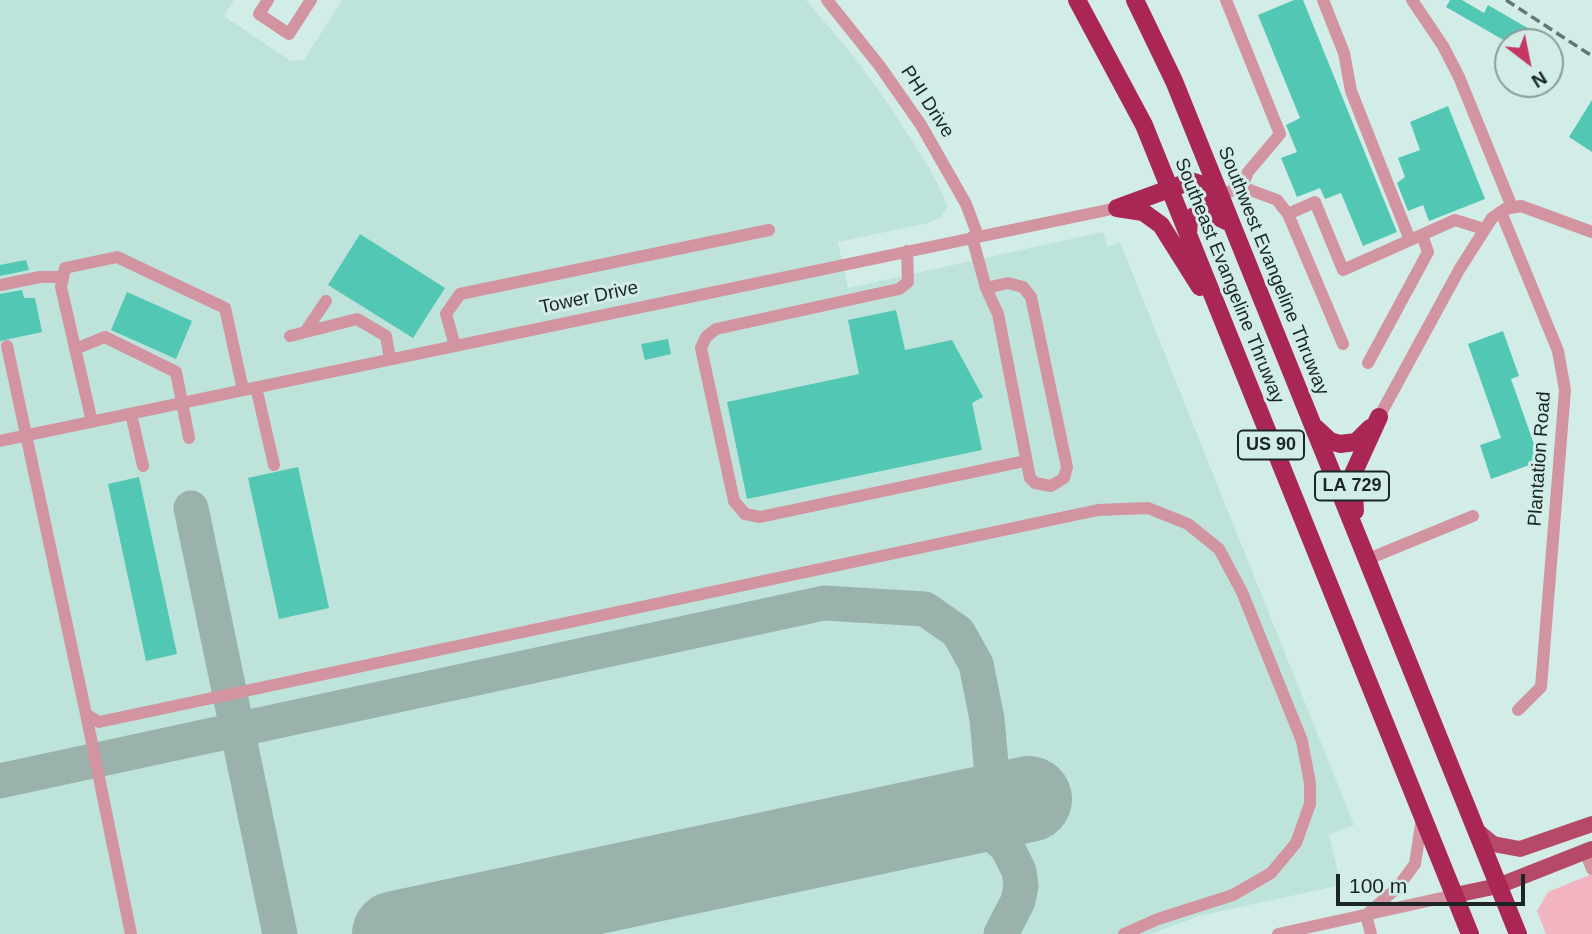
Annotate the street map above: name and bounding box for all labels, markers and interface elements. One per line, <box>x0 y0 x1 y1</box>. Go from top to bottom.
north arrow <box>1494 28 1564 98</box>
street label: PHI Drive <box>895 62 959 142</box>
text: N <box>1528 67 1551 92</box>
street label: Southwest Evangeline Thruway <box>1213 143 1333 399</box>
street label: Southeast Evangeline Thruway <box>1169 155 1289 407</box>
street label: Tower Drive <box>538 276 640 320</box>
street label: Plantation Road <box>1524 391 1556 527</box>
road number: US 90 <box>1238 430 1304 460</box>
road number: LA 729 <box>1315 472 1389 500</box>
scale bar <box>1340 860 1529 904</box>
text: 100 m <box>1349 874 1407 897</box>

